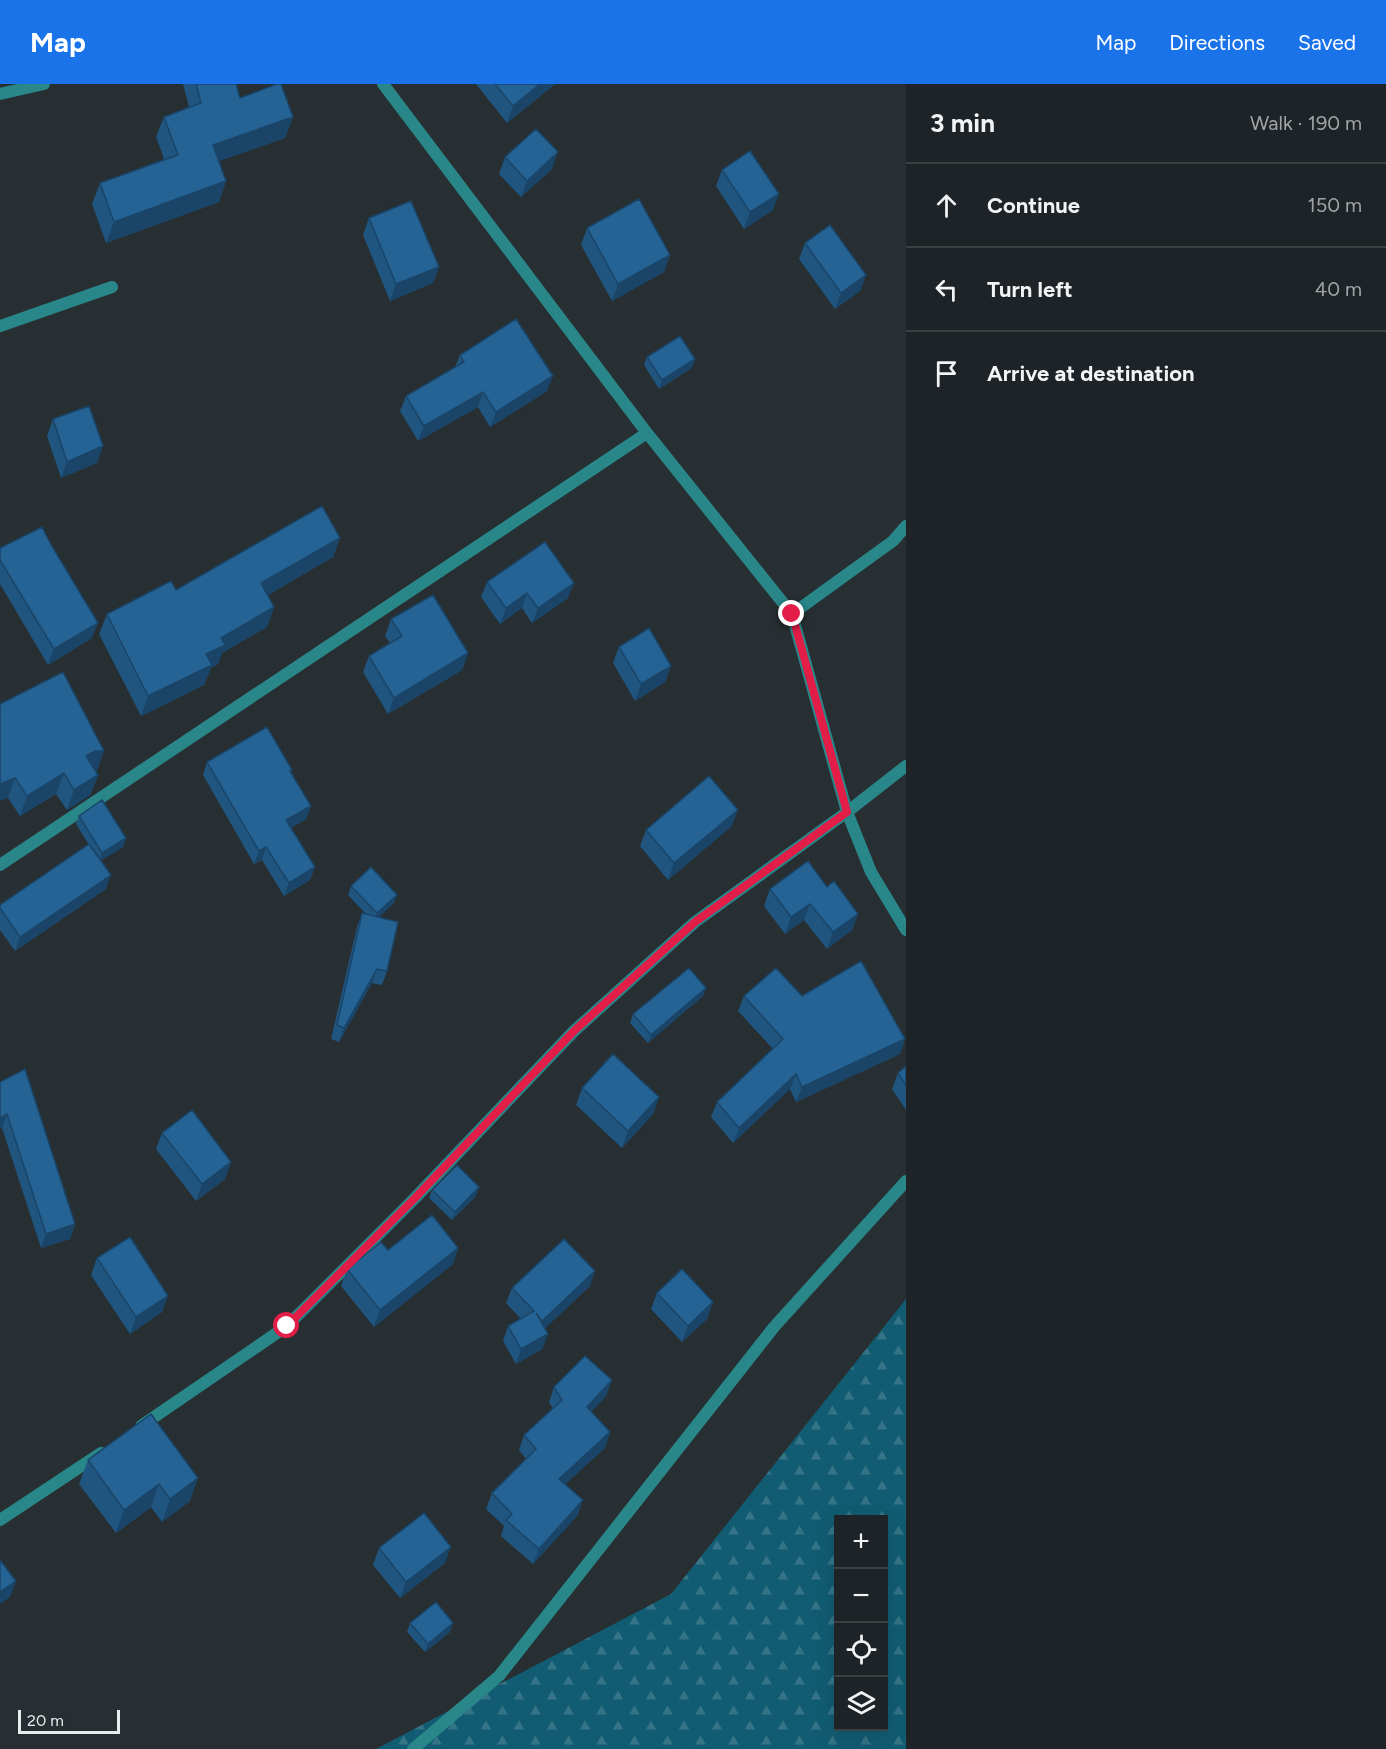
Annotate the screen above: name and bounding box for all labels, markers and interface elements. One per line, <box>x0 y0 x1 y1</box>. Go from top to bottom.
text: Map <box>30 25 86 59</box>
text: Map <box>1095 30 1136 55</box>
text: Directions <box>1169 30 1265 55</box>
text: Saved <box>1298 30 1356 55</box>
text: 3 min <box>930 107 995 139</box>
text: Walk · 190 m <box>1250 111 1362 135</box>
icon: ahead <box>930 189 963 222</box>
text: Continue <box>987 192 1080 219</box>
text: 150 m <box>1307 193 1362 217</box>
icon: left <box>930 273 963 306</box>
text: Turn left <box>987 276 1073 303</box>
text: 40 m <box>1315 277 1362 301</box>
icon: arrive <box>930 357 963 390</box>
text: Arrive at destination <box>987 360 1195 387</box>
route end <box>778 600 804 626</box>
route start <box>273 1312 299 1338</box>
map controls <box>834 1515 888 1731</box>
button: + <box>834 1515 888 1569</box>
button: − <box>834 1569 888 1623</box>
button: locate <box>834 1623 888 1677</box>
button: layers <box>834 1677 888 1731</box>
scale bar <box>18 1707 120 1734</box>
text: 20 m <box>27 1711 64 1730</box>

